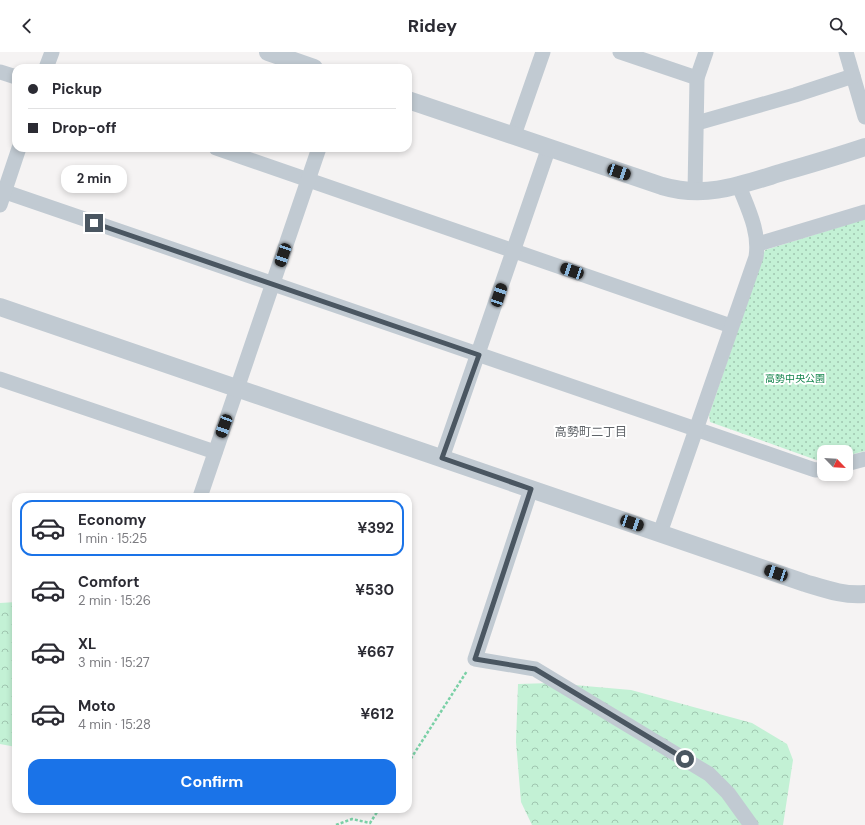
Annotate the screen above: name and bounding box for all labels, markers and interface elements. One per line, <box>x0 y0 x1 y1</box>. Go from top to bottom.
text: Ridey <box>408 14 457 38</box>
icon: back <box>16 15 38 37</box>
icon: search <box>827 15 849 37</box>
text: Pickup <box>52 79 102 99</box>
text: Drop-off <box>52 118 117 138</box>
car <box>606 162 632 182</box>
callout: 2 min <box>61 165 127 193</box>
text: 2 min <box>77 170 111 187</box>
route end <box>85 214 103 232</box>
car <box>273 242 293 268</box>
car <box>559 261 585 281</box>
car <box>490 282 508 308</box>
park label: 高勢中央公園 <box>765 372 825 385</box>
car <box>214 413 234 439</box>
district label: 高勢町二丁目 <box>555 424 627 440</box>
north arrow <box>817 445 853 481</box>
map controls <box>817 445 853 481</box>
icon: car <box>30 510 66 546</box>
text: Economy <box>78 510 146 530</box>
car <box>619 513 645 533</box>
text: ¥392 <box>357 518 394 538</box>
text: 1 min · 15:25 <box>78 530 147 547</box>
car <box>763 563 789 583</box>
icon: car <box>30 572 66 608</box>
text: Comfort <box>78 572 139 592</box>
text: ¥530 <box>355 580 394 600</box>
text: 2 min · 15:26 <box>78 592 151 609</box>
icon: car <box>30 634 66 670</box>
text: XL <box>78 634 96 654</box>
text: ¥667 <box>357 642 394 662</box>
text: 3 min · 15:27 <box>78 654 150 671</box>
icon: car <box>30 696 66 732</box>
text: Moto <box>78 696 116 716</box>
text: ¥612 <box>361 704 394 724</box>
text: 4 min · 15:28 <box>78 716 151 733</box>
route start <box>676 750 694 768</box>
button: Confirm <box>28 759 396 805</box>

